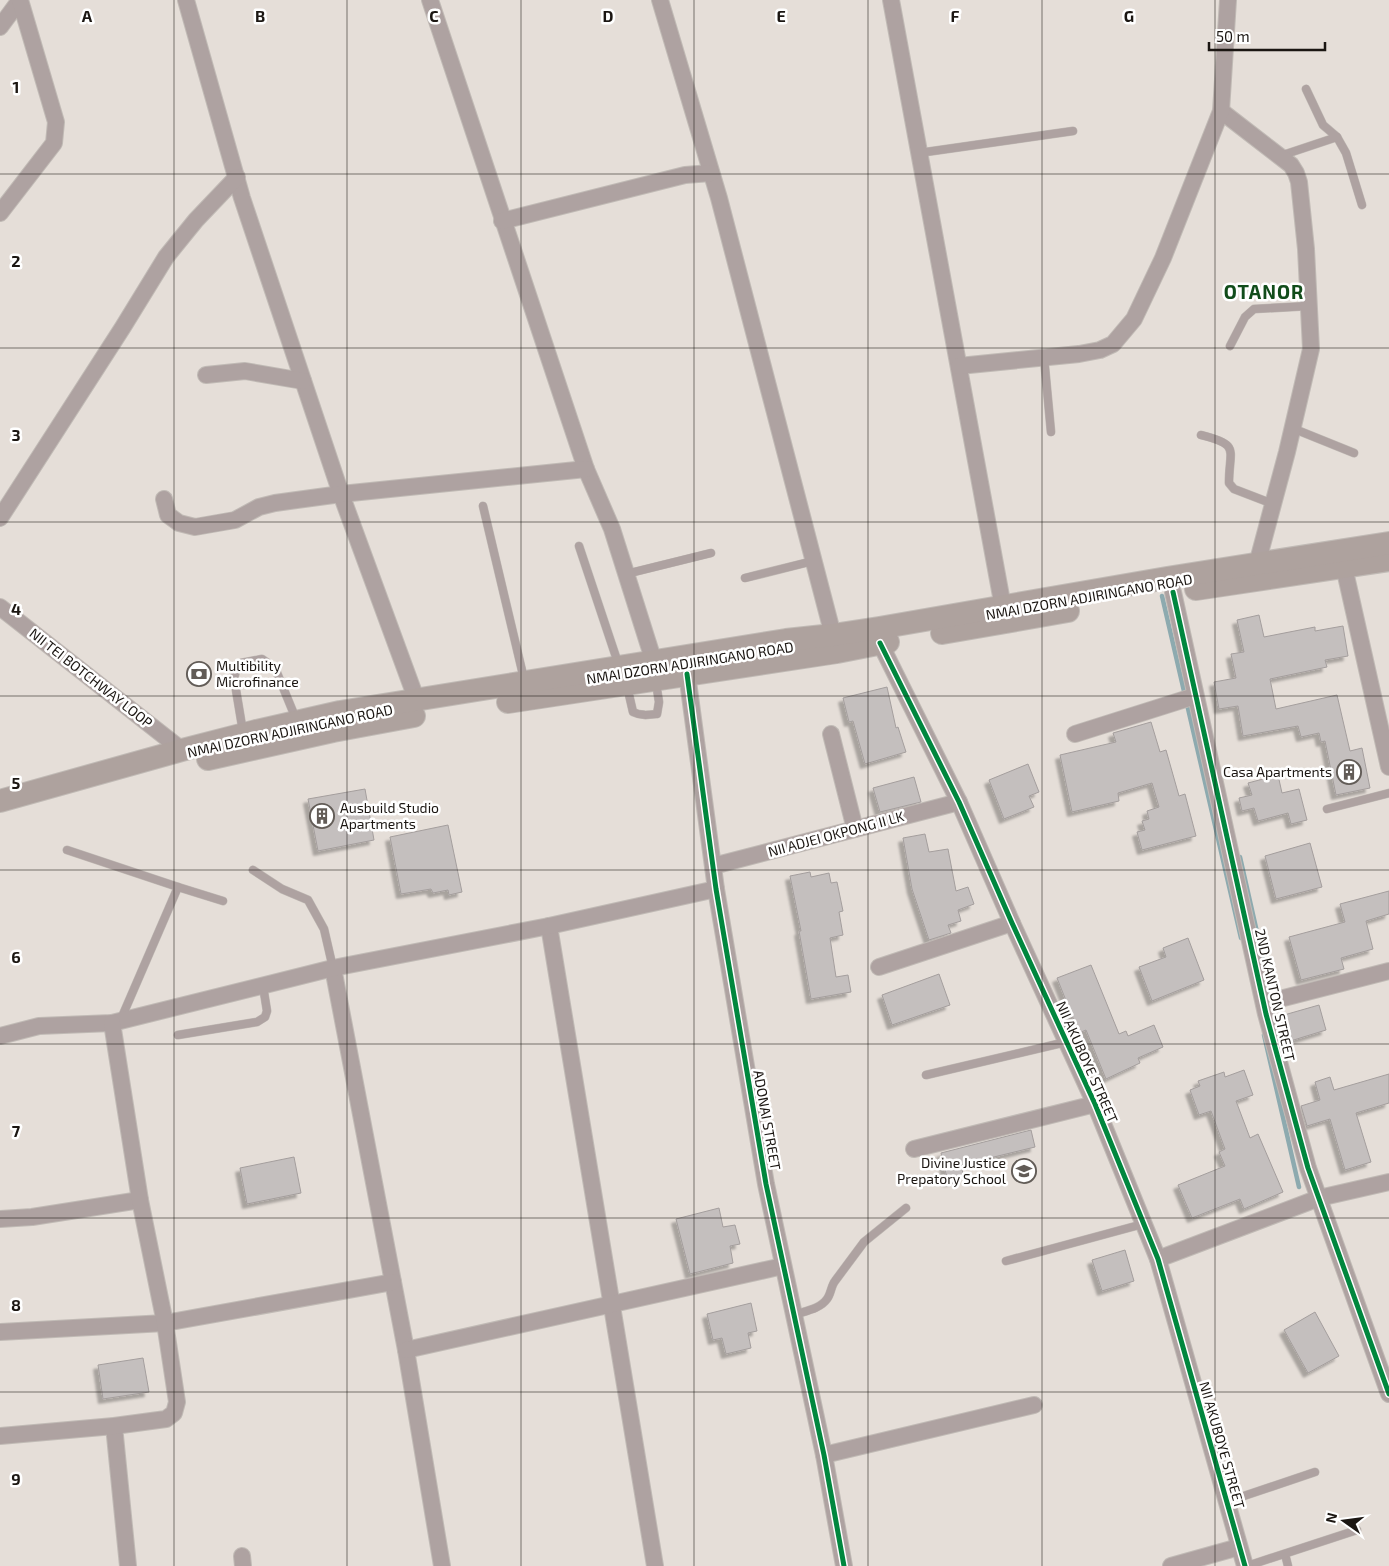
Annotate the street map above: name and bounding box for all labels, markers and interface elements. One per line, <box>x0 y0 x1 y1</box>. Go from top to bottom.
text: A <box>82 6 93 25</box>
text: B <box>255 6 265 25</box>
text: C <box>429 6 439 25</box>
text: D <box>603 6 614 25</box>
text: E <box>776 6 786 25</box>
text: F <box>951 6 960 25</box>
text: G <box>1124 6 1134 25</box>
scale bar <box>1209 20 1325 52</box>
text: 50 m <box>1216 27 1250 45</box>
text: 1 <box>13 77 19 96</box>
text: 2 <box>11 251 21 270</box>
district label: OTANOR <box>1224 280 1304 303</box>
text: 3 <box>11 425 21 444</box>
street label: NMAI DZORN ADJIRINGANO ROAD <box>984 570 1194 623</box>
text: 4 <box>11 599 21 618</box>
street label: NII TEI BOTCHWAY LOOP <box>26 624 156 731</box>
street label: NMAI DZORN ADJIRINGANO ROAD <box>585 638 795 687</box>
place label: Multibility Microfinance <box>216 657 299 690</box>
bank icon: Multibility Microfinance <box>186 661 212 687</box>
street label: NMAI DZORN ADJIRINGANO ROAD <box>186 700 394 761</box>
building icon: Casa Apartments <box>1336 759 1362 785</box>
place label: Casa Apartments <box>1223 763 1332 780</box>
text: 5 <box>12 773 21 792</box>
place label: Ausbuild Studio Apartments <box>340 799 439 832</box>
building icon: Ausbuild Studio Apartments <box>309 803 335 829</box>
street label: NII ADJEI OKPONG II LK <box>766 807 906 860</box>
street label: 2ND KANTON STREET <box>1252 927 1299 1063</box>
text: 6 <box>11 947 21 966</box>
street label: NII AKUBOYE STREET <box>1053 998 1122 1125</box>
street label: ADONAI STREET <box>750 1069 785 1171</box>
text: 7 <box>12 1121 21 1140</box>
place label: Divine Justice Prepatory School <box>897 1154 1007 1187</box>
school or university icon: Divine Justice Prepatory School <box>1011 1158 1037 1184</box>
text: 8 <box>11 1295 21 1314</box>
street label: NII AKUBOYE STREET <box>1196 1379 1249 1510</box>
text: 9 <box>11 1469 21 1488</box>
north arrow <box>1319 1496 1369 1546</box>
text: N <box>1321 1511 1340 1525</box>

